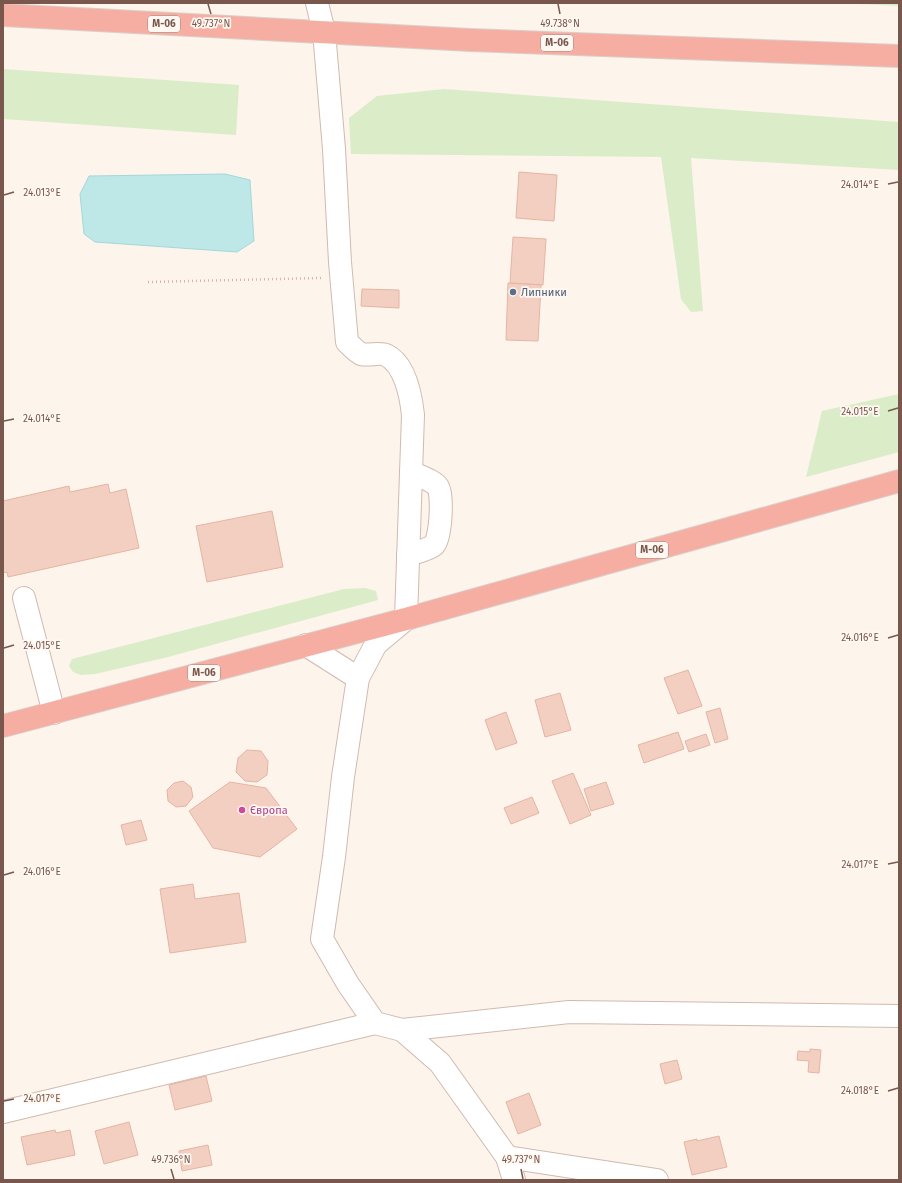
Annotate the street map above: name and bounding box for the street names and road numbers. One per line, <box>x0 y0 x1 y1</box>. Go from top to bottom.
road number: М-06 <box>148 16 180 32</box>
road number: М-06 <box>541 35 573 51</box>
road number: М-06 <box>636 542 668 558</box>
road number: М-06 <box>188 665 220 681</box>

